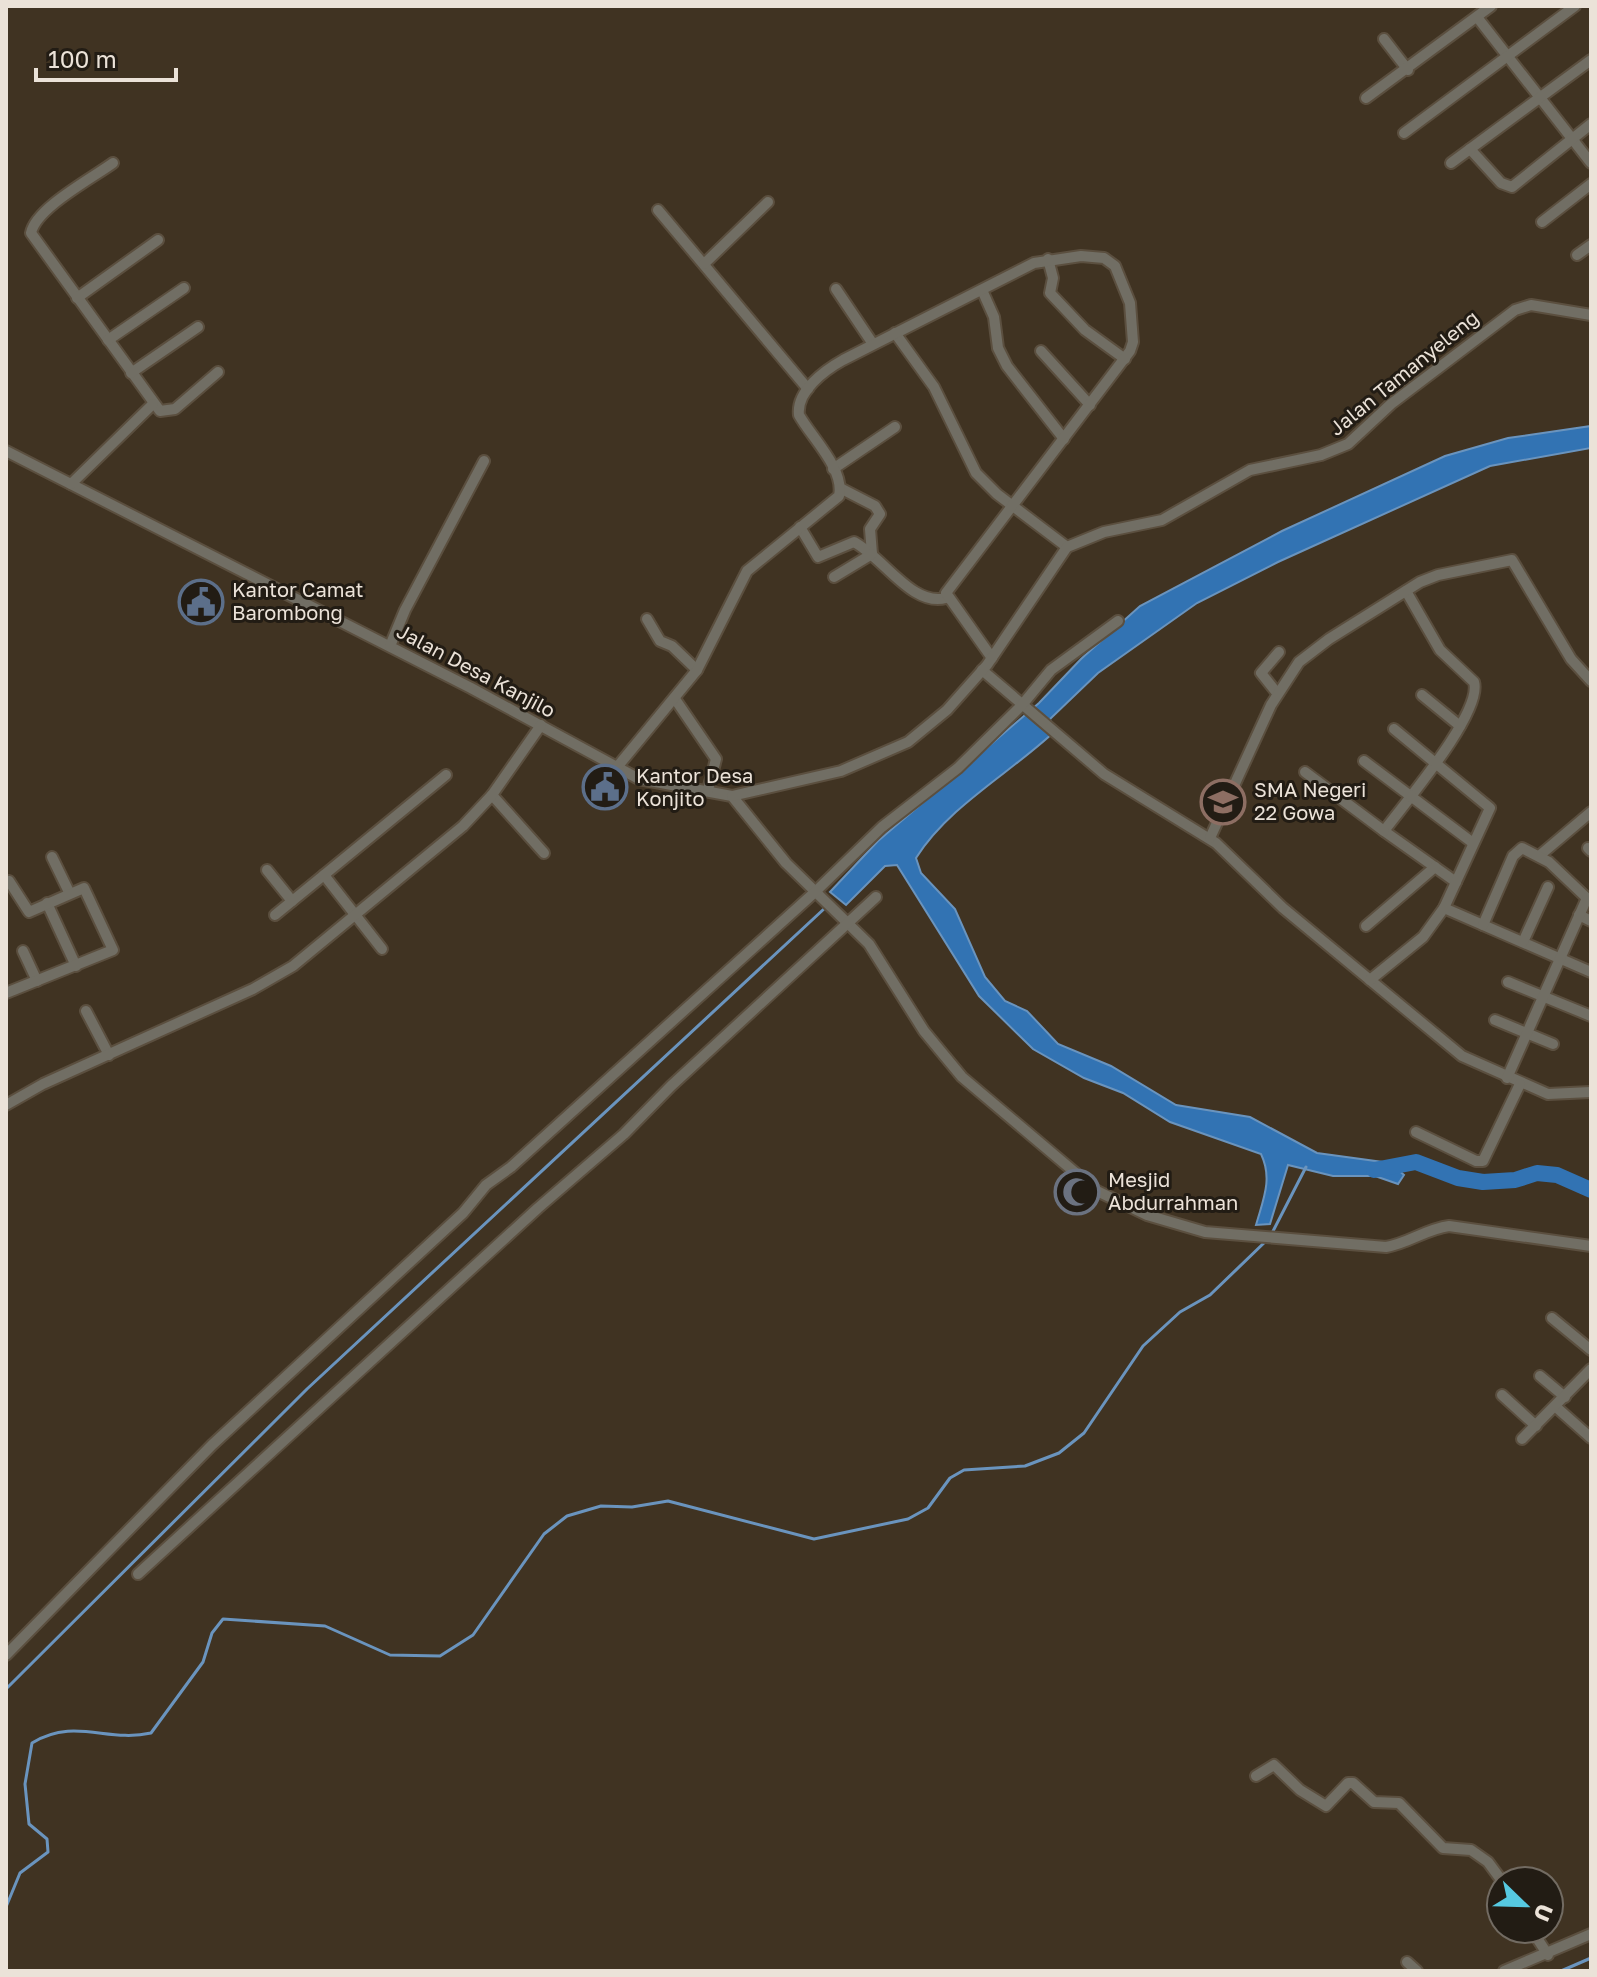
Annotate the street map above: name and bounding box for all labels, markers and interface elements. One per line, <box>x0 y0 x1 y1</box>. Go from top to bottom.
scale bar <box>36 32 176 82</box>
text: 100 m <box>48 44 117 73</box>
street label: Jalan Tamanyeleng <box>1324 305 1483 440</box>
place label: Kantor Camat Barombong <box>232 577 364 624</box>
public building icon: Kantor Camat Barombong <box>177 578 225 626</box>
street label: Jalan Desa Kanjilo <box>393 618 560 722</box>
public building icon: Kantor Desa Konjito <box>581 763 629 811</box>
place label: Kantor Desa Konjito <box>636 763 753 810</box>
place label: SMA Negeri 22 Gowa <box>1254 777 1366 824</box>
school or university icon: SMA Negeri 22 Gowa <box>1199 778 1247 826</box>
place label: Mesjid Abdurrahman <box>1108 1167 1238 1214</box>
mosque icon: Mesjid Abdurrahman <box>1053 1168 1101 1216</box>
north arrow <box>1485 1865 1565 1945</box>
text: U <box>1528 1900 1559 1926</box>

